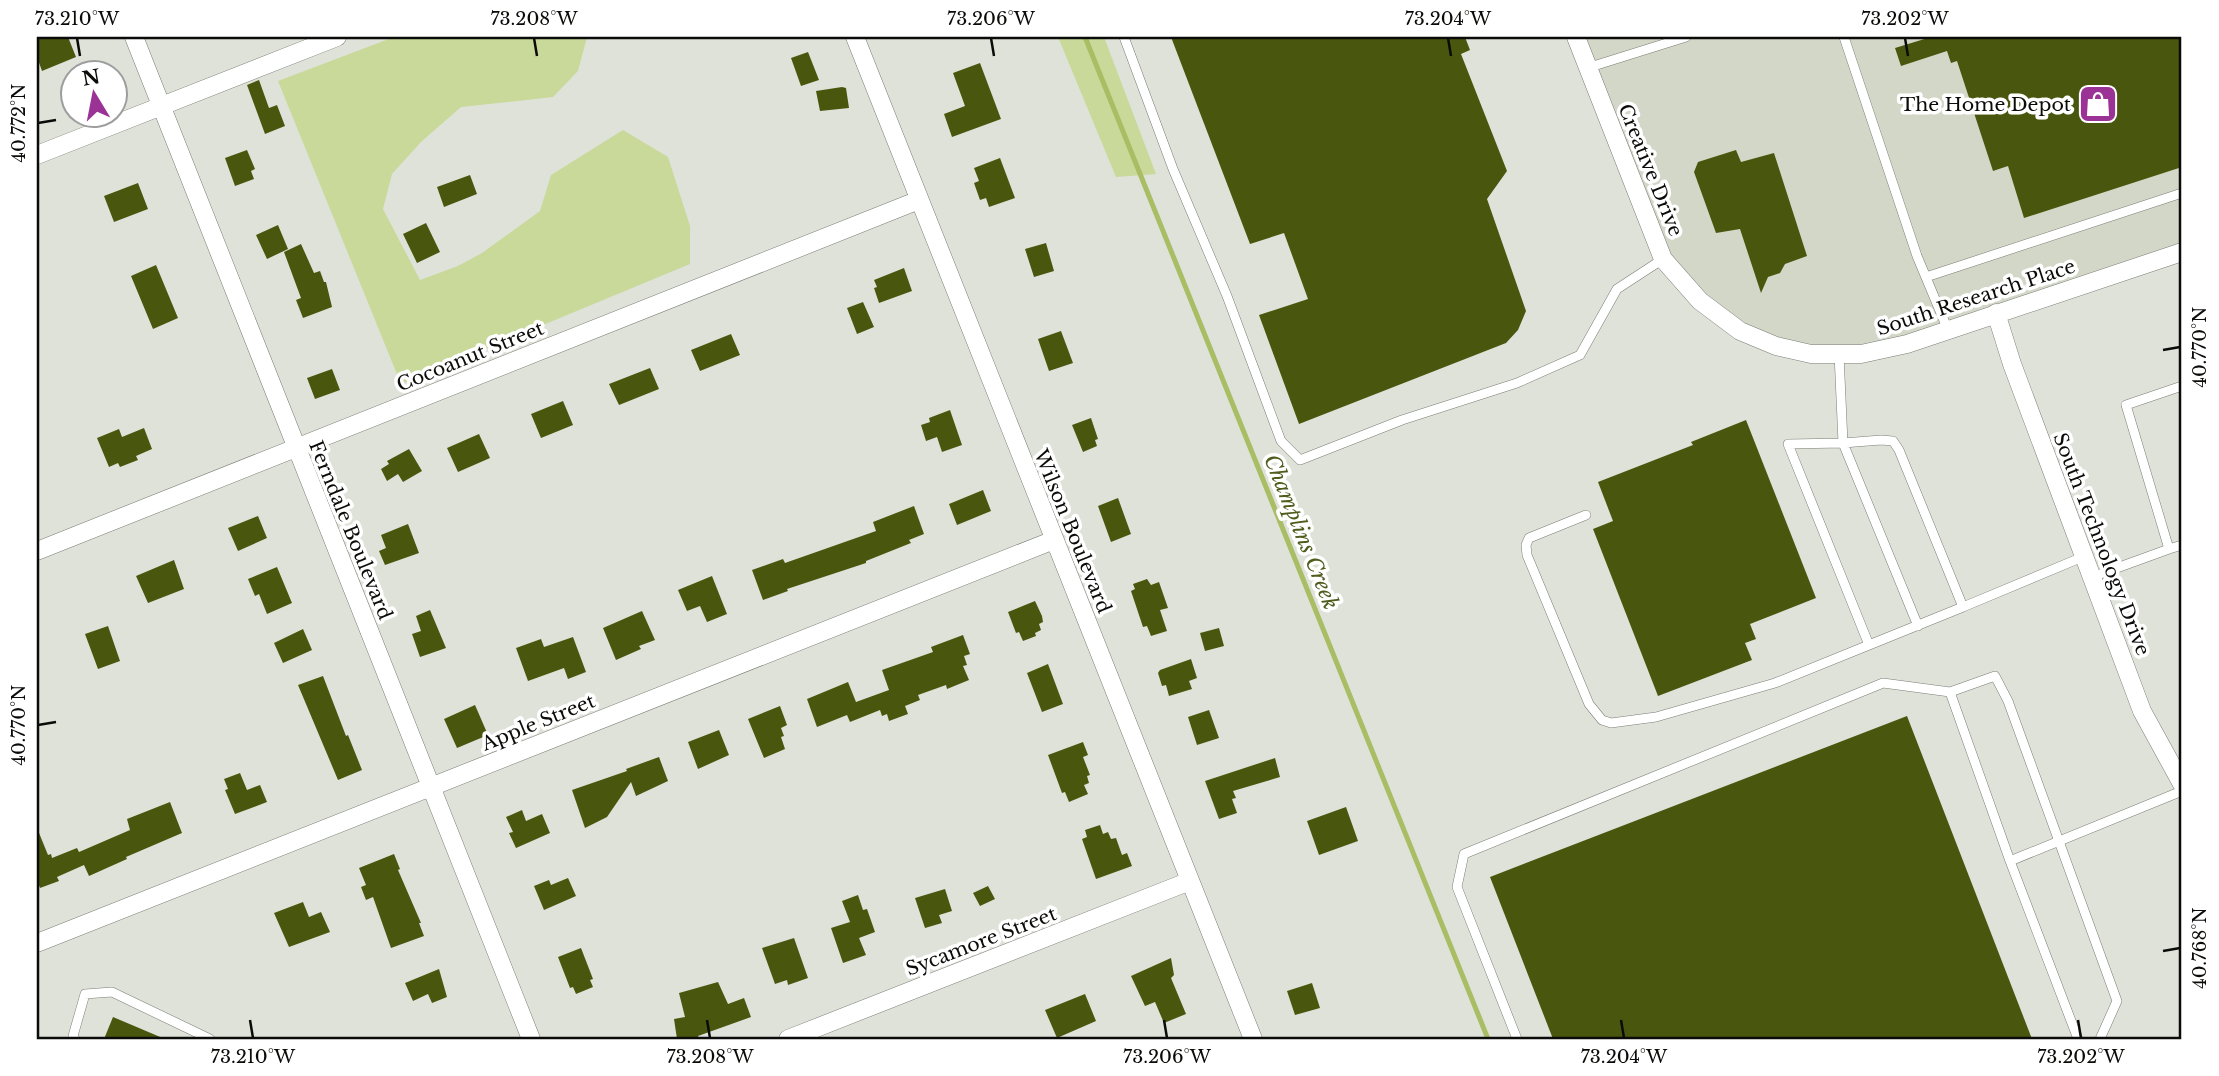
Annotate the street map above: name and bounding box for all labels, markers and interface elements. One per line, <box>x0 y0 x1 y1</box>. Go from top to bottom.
text: 73.210°W <box>35 8 120 30</box>
text: 73.208°W <box>490 8 578 30</box>
text: 73.206°W <box>947 8 1036 30</box>
text: 73.204°W <box>1405 8 1492 30</box>
text: 73.202°W <box>1861 8 1949 30</box>
north arrow <box>60 60 130 130</box>
text: N <box>80 65 102 91</box>
text: 40.772°N <box>8 83 30 163</box>
shop icon: The Home Depot <box>2077 83 2119 125</box>
place label: The Home Depot <box>1900 93 2072 116</box>
street label: Creative Drive <box>1613 101 1688 240</box>
street label: South Research Place <box>1874 255 2078 340</box>
text: 40.770°N <box>2189 307 2211 387</box>
street label: Cocoanut Street <box>393 316 548 396</box>
street label: South Technology Drive <box>2048 430 2155 659</box>
street label: Ferndale Boulevard <box>304 437 397 623</box>
street label: Wilson Boulevard <box>1029 445 1116 617</box>
water label: Champlins Creek <box>1258 451 1344 613</box>
text: 40.770°N <box>8 685 30 765</box>
street label: Apple Street <box>477 689 599 756</box>
street label: Sycamore Street <box>903 902 1061 981</box>
text: 40.768°N <box>2189 907 2211 989</box>
text: 73.210°W <box>211 1046 296 1068</box>
text: 73.208°W <box>666 1046 754 1068</box>
text: 73.206°W <box>1123 1046 1212 1068</box>
text: 73.204°W <box>1581 1046 1668 1068</box>
text: 73.202°W <box>2037 1046 2125 1068</box>

